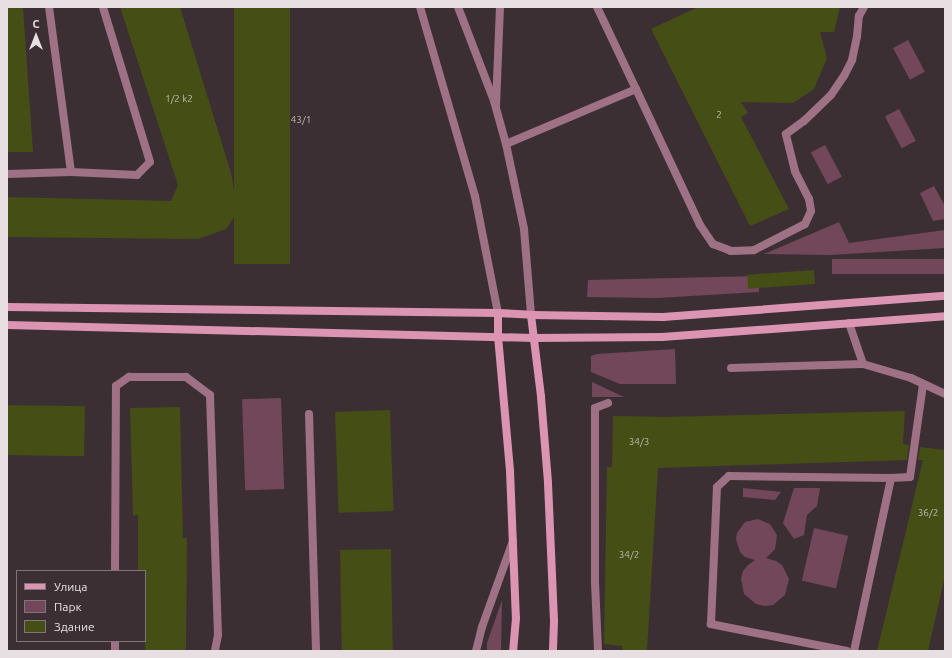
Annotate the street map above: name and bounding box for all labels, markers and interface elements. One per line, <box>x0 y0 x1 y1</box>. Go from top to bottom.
north arrow <box>16 16 56 56</box>
text: С <box>32 18 40 30</box>
house number: 1/2 k2 <box>165 93 193 105</box>
house number: 2 <box>716 109 722 121</box>
house number: 43/1 <box>291 114 311 126</box>
house number: 34/3 <box>629 436 649 448</box>
house number: 36/2 <box>918 507 938 519</box>
house number: 34/2 <box>619 549 639 561</box>
legend <box>16 570 146 642</box>
text: Улица <box>54 580 87 593</box>
text: Парк <box>54 600 82 613</box>
text: Здание <box>54 620 95 633</box>

